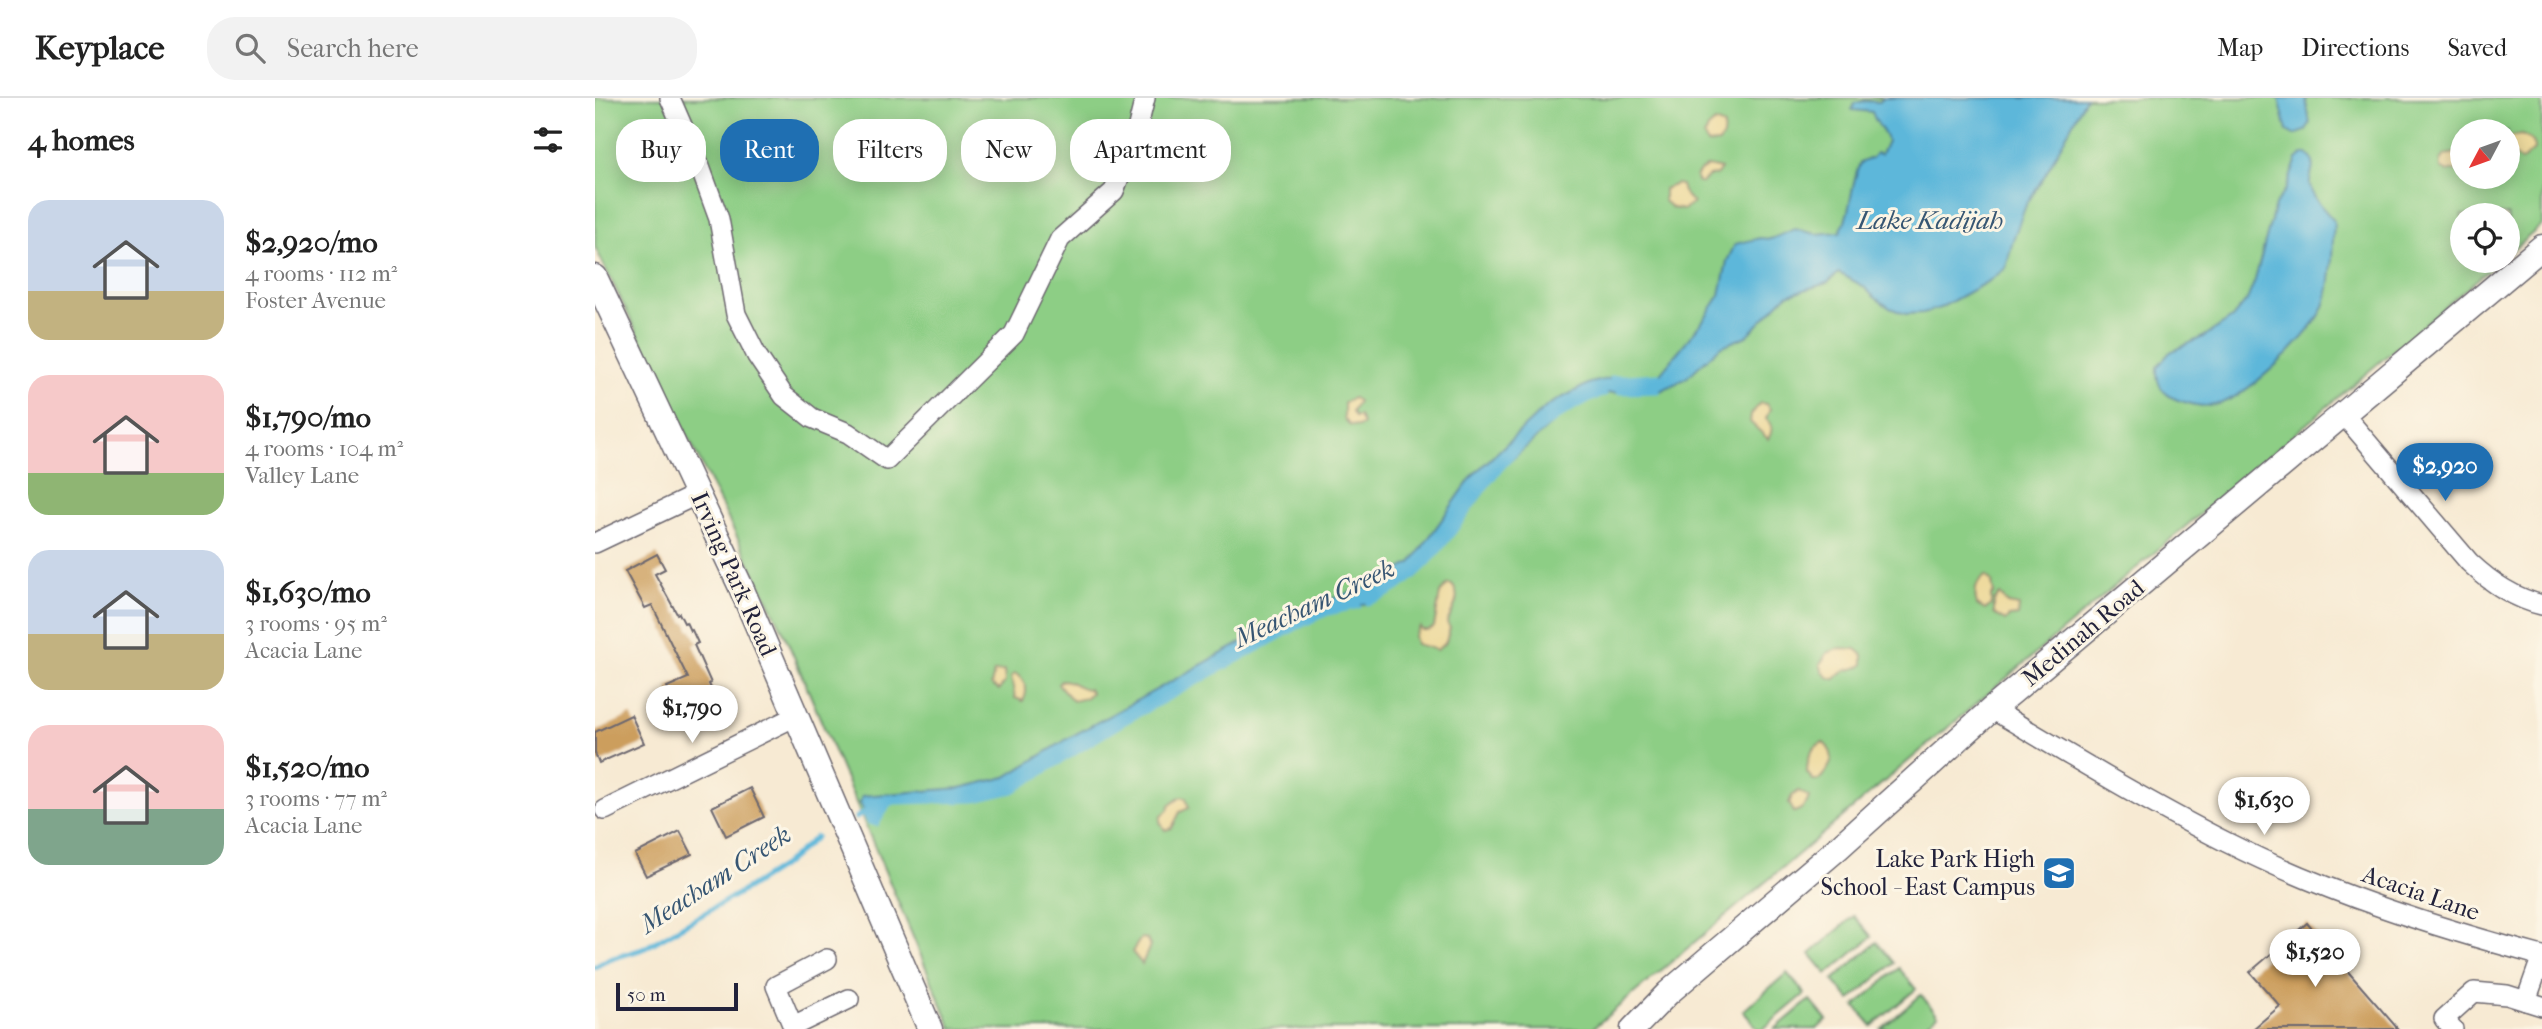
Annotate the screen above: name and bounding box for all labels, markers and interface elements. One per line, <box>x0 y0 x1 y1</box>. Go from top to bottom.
search box <box>207 17 697 80</box>
text: Keyplace <box>35 29 165 68</box>
icon: search <box>231 29 269 67</box>
text: Search here <box>287 33 419 64</box>
text: Map <box>2217 34 2263 62</box>
text: Directions <box>2301 34 2409 62</box>
text: Saved <box>2447 34 2507 62</box>
chip: Buy <box>616 119 706 182</box>
chip: Rent <box>720 119 819 182</box>
chip: Filters <box>833 119 947 182</box>
chip: New <box>961 119 1056 182</box>
chip: Apartment <box>1070 119 1231 182</box>
north arrow <box>2450 119 2520 189</box>
map controls <box>2450 119 2520 273</box>
icon: filters <box>529 121 567 159</box>
text: 4 homes <box>28 123 135 158</box>
button: locate <box>2450 203 2520 273</box>
water label: Lake Kadijah <box>1855 205 2003 236</box>
text: $2,920/mo <box>245 225 378 260</box>
icon: home <box>84 228 168 312</box>
text: 4 rooms · 112 m² <box>245 260 397 287</box>
text: Foster Avenue <box>245 287 386 314</box>
text: $1,790/mo <box>245 400 371 435</box>
icon: home <box>84 403 168 487</box>
text: 4 rooms · 104 m² <box>245 435 403 462</box>
pin: $2,920 <box>2388 444 2502 503</box>
text: $2,920 <box>2412 452 2478 479</box>
text: Valley Lane <box>245 462 359 489</box>
street label: Irving Park Road <box>685 488 783 661</box>
water label: Meacham Creek <box>1227 553 1400 655</box>
street label: Medinah Road <box>2016 573 2150 692</box>
text: $1,630/mo <box>245 575 371 610</box>
icon: home <box>84 578 168 662</box>
text: 3 rooms · 95 m² <box>245 610 387 637</box>
text: Acacia Lane <box>245 637 362 664</box>
pin: $1,790 <box>635 686 749 745</box>
text: $1,790 <box>662 694 722 721</box>
text: $1,520/mo <box>245 750 369 785</box>
icon: home <box>84 753 168 837</box>
pin: $1,630 <box>2207 778 2321 837</box>
text: 3 rooms · 77 m² <box>245 785 387 812</box>
text: $1,630 <box>2234 786 2294 813</box>
text: Acacia Lane <box>245 812 362 839</box>
water label: Meacham Creek <box>632 819 797 941</box>
place label: Lake Park High School - East Campus <box>1821 845 2036 901</box>
school or university icon: Lake Park High School - East Campus <box>2040 854 2078 892</box>
street label: Acacia Lane <box>2358 859 2484 926</box>
pin: $1,520 <box>2258 930 2372 989</box>
text: $1,520 <box>2285 938 2345 965</box>
scale bar <box>616 980 739 1012</box>
text: 50 m <box>627 984 666 1006</box>

